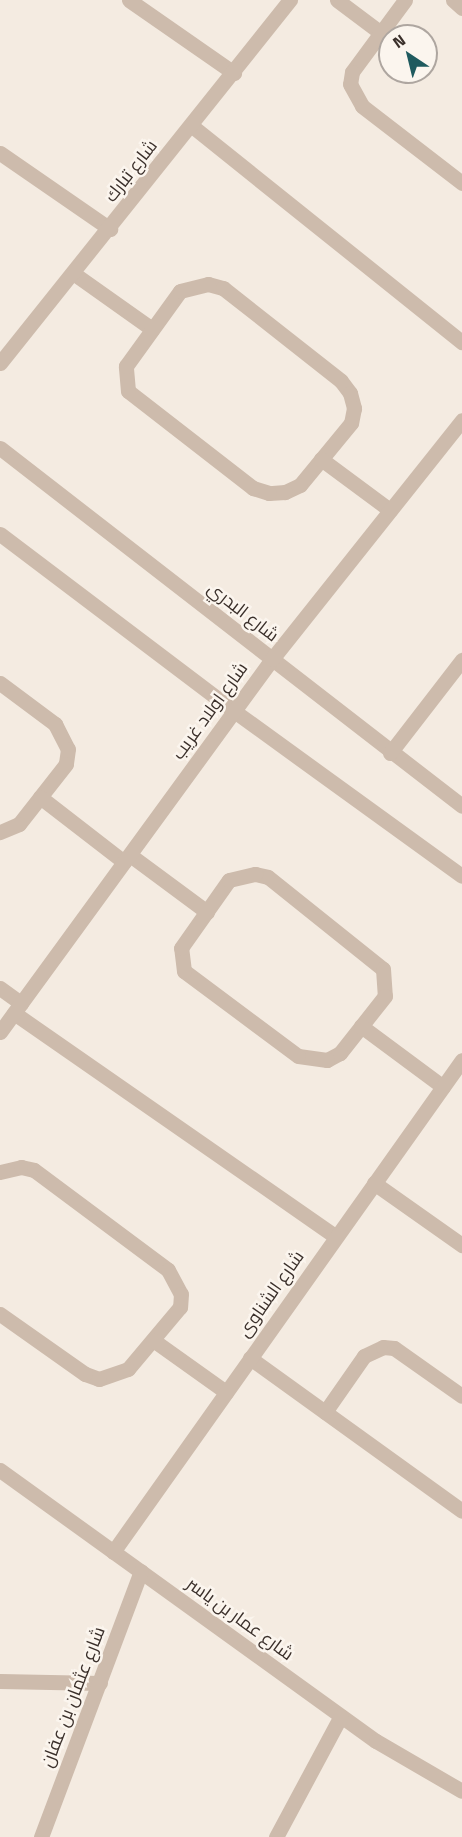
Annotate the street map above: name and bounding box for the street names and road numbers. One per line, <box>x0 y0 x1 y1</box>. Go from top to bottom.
street label: شارع تبارك <box>100 136 162 206</box>
street label: شارع البدري <box>203 578 283 646</box>
street label: شارع اولاد غريب <box>168 658 252 764</box>
street label: شارع الشناوى <box>233 1247 309 1341</box>
street label: شارع عمار بن ياسر <box>182 1573 298 1665</box>
street label: شارع عثمان بن عفان <box>36 1624 110 1770</box>

